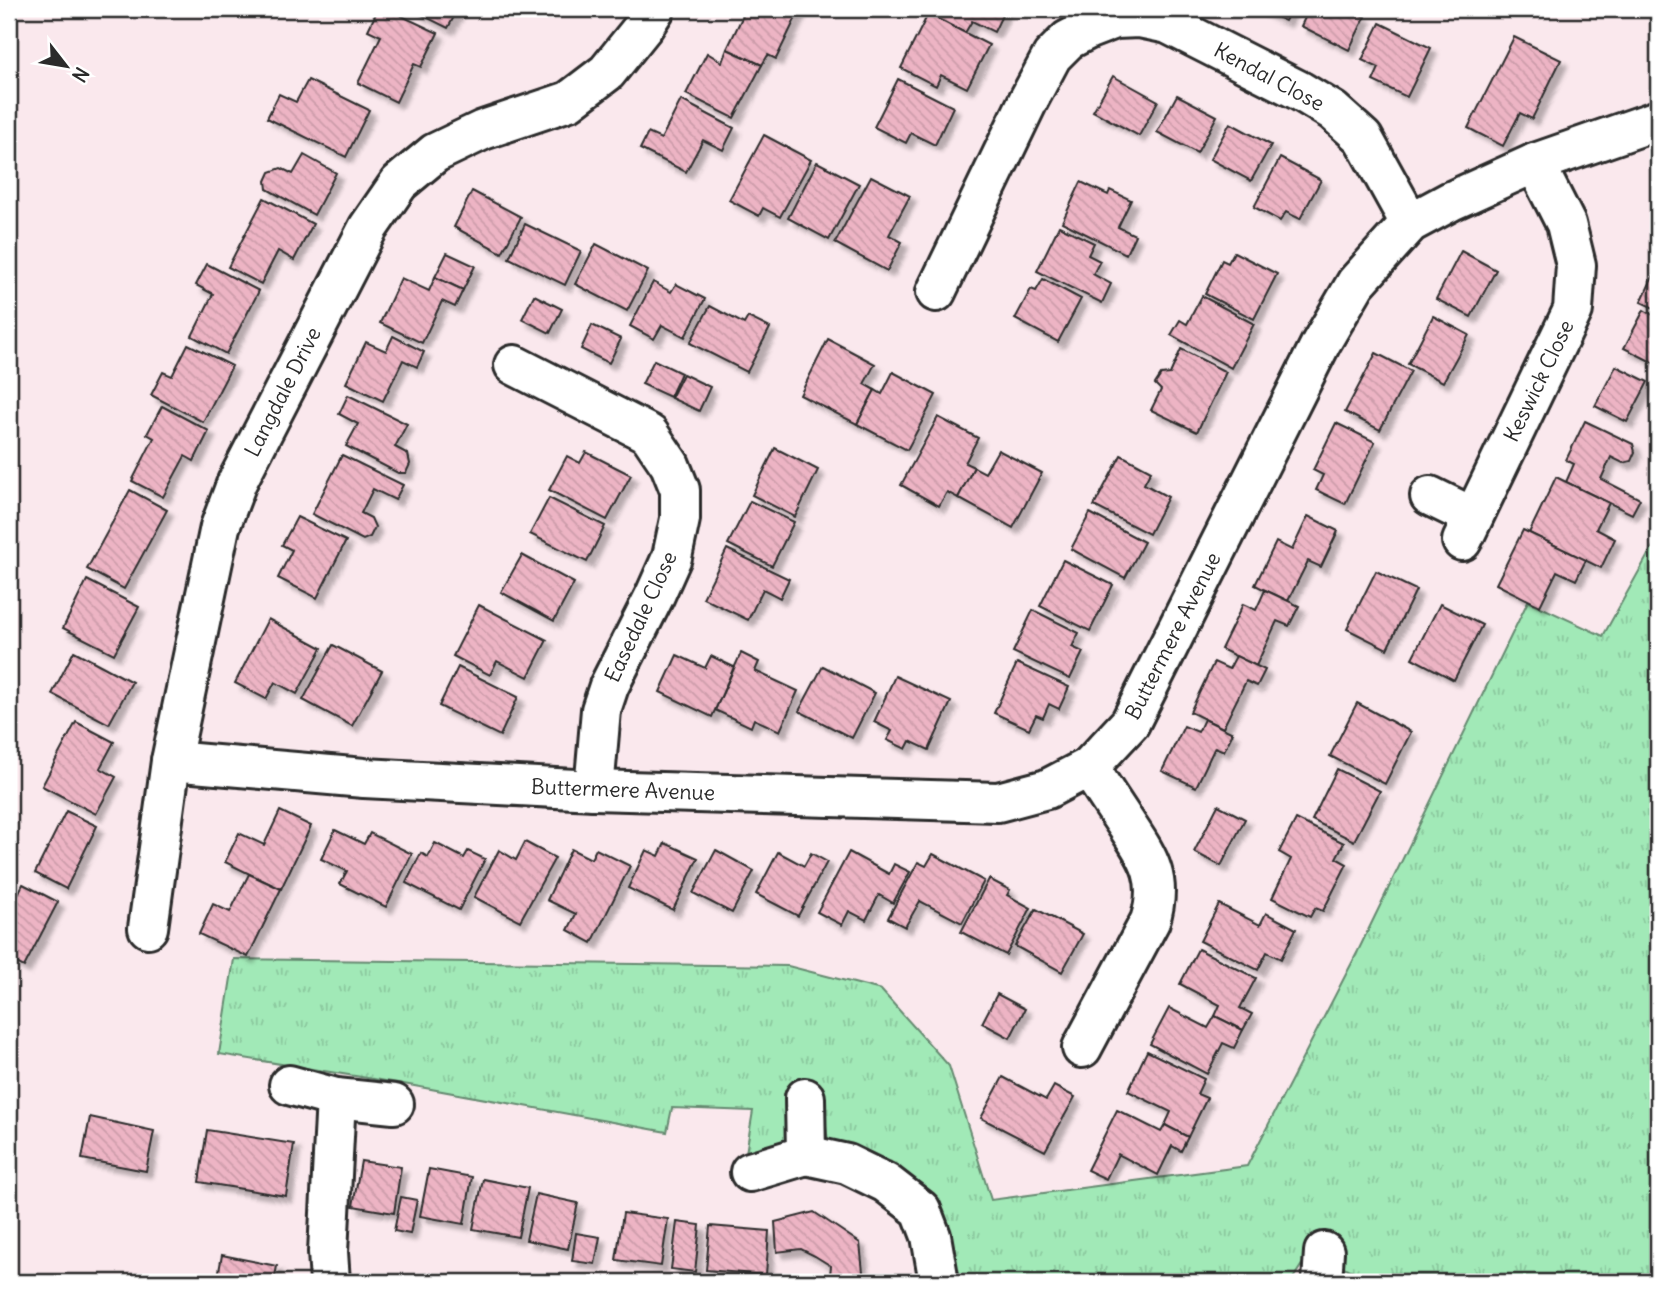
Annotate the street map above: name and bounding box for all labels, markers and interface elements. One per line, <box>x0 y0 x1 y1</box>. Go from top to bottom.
north arrow <box>32 32 102 102</box>
street label: Kendal Close <box>1209 36 1329 117</box>
text: N <box>67 63 94 87</box>
street label: Keswick Close <box>1497 315 1580 446</box>
street label: Langdale Drive <box>238 322 327 461</box>
street label: Easedale Close <box>598 547 683 687</box>
street label: Buttermere Avenue <box>1119 548 1226 724</box>
street label: Buttermere Avenue <box>530 773 716 806</box>

